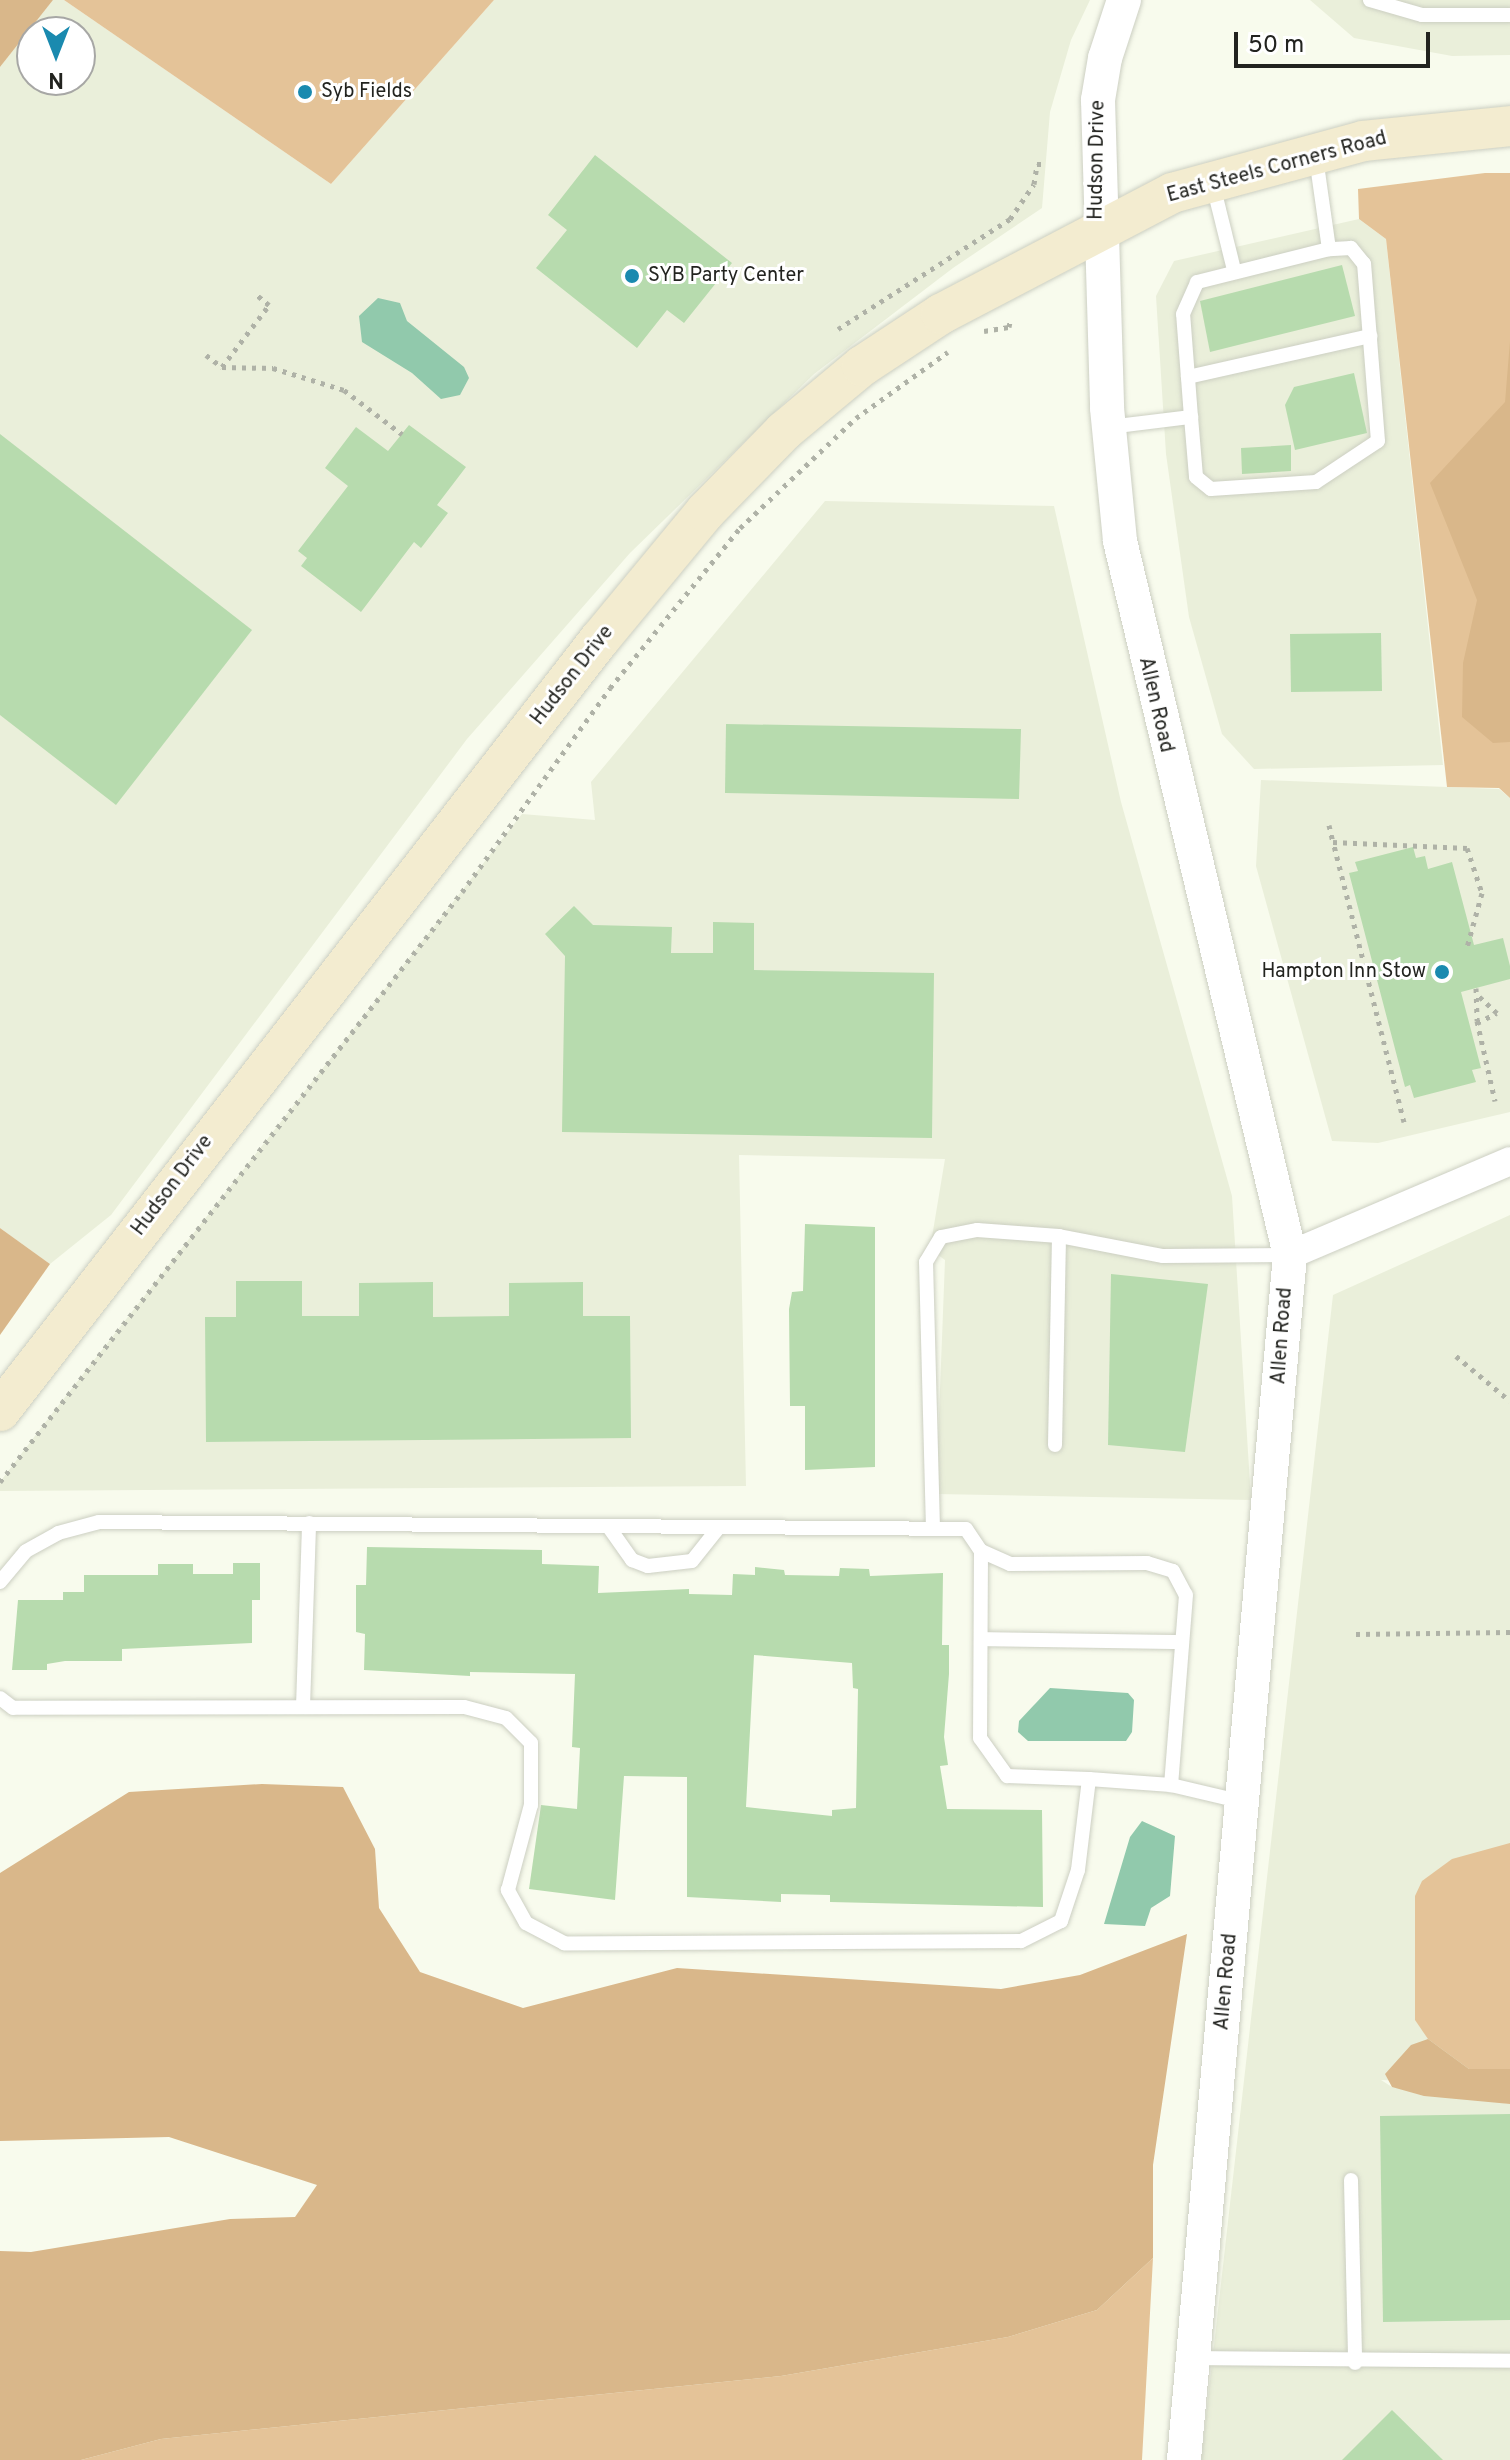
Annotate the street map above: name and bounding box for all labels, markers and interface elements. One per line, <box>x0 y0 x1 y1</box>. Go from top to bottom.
north arrow <box>16 16 96 96</box>
scale bar <box>1238 16 1434 66</box>
text: 50 m <box>1248 31 1304 61</box>
text: N <box>48 65 64 92</box>
place label: Syb Fields <box>321 80 412 104</box>
marker: Syb Fields <box>296 83 314 101</box>
street label: Hudson Drive <box>1085 100 1111 220</box>
street label: East Steels Corners Road <box>1165 127 1389 209</box>
place label: SYB Party Center <box>648 264 804 288</box>
marker: SYB Party Center <box>623 267 641 285</box>
street label: Hudson Drive <box>527 621 619 731</box>
street label: Allen Road <box>1132 655 1178 755</box>
place label: Hampton Inn Stow <box>1262 960 1426 984</box>
marker: Hampton Inn Stow <box>1433 963 1451 981</box>
street label: Hudson Drive <box>127 1131 219 1241</box>
street label: Allen Road <box>1268 1287 1298 1385</box>
street label: Allen Road <box>1211 1932 1243 2032</box>

